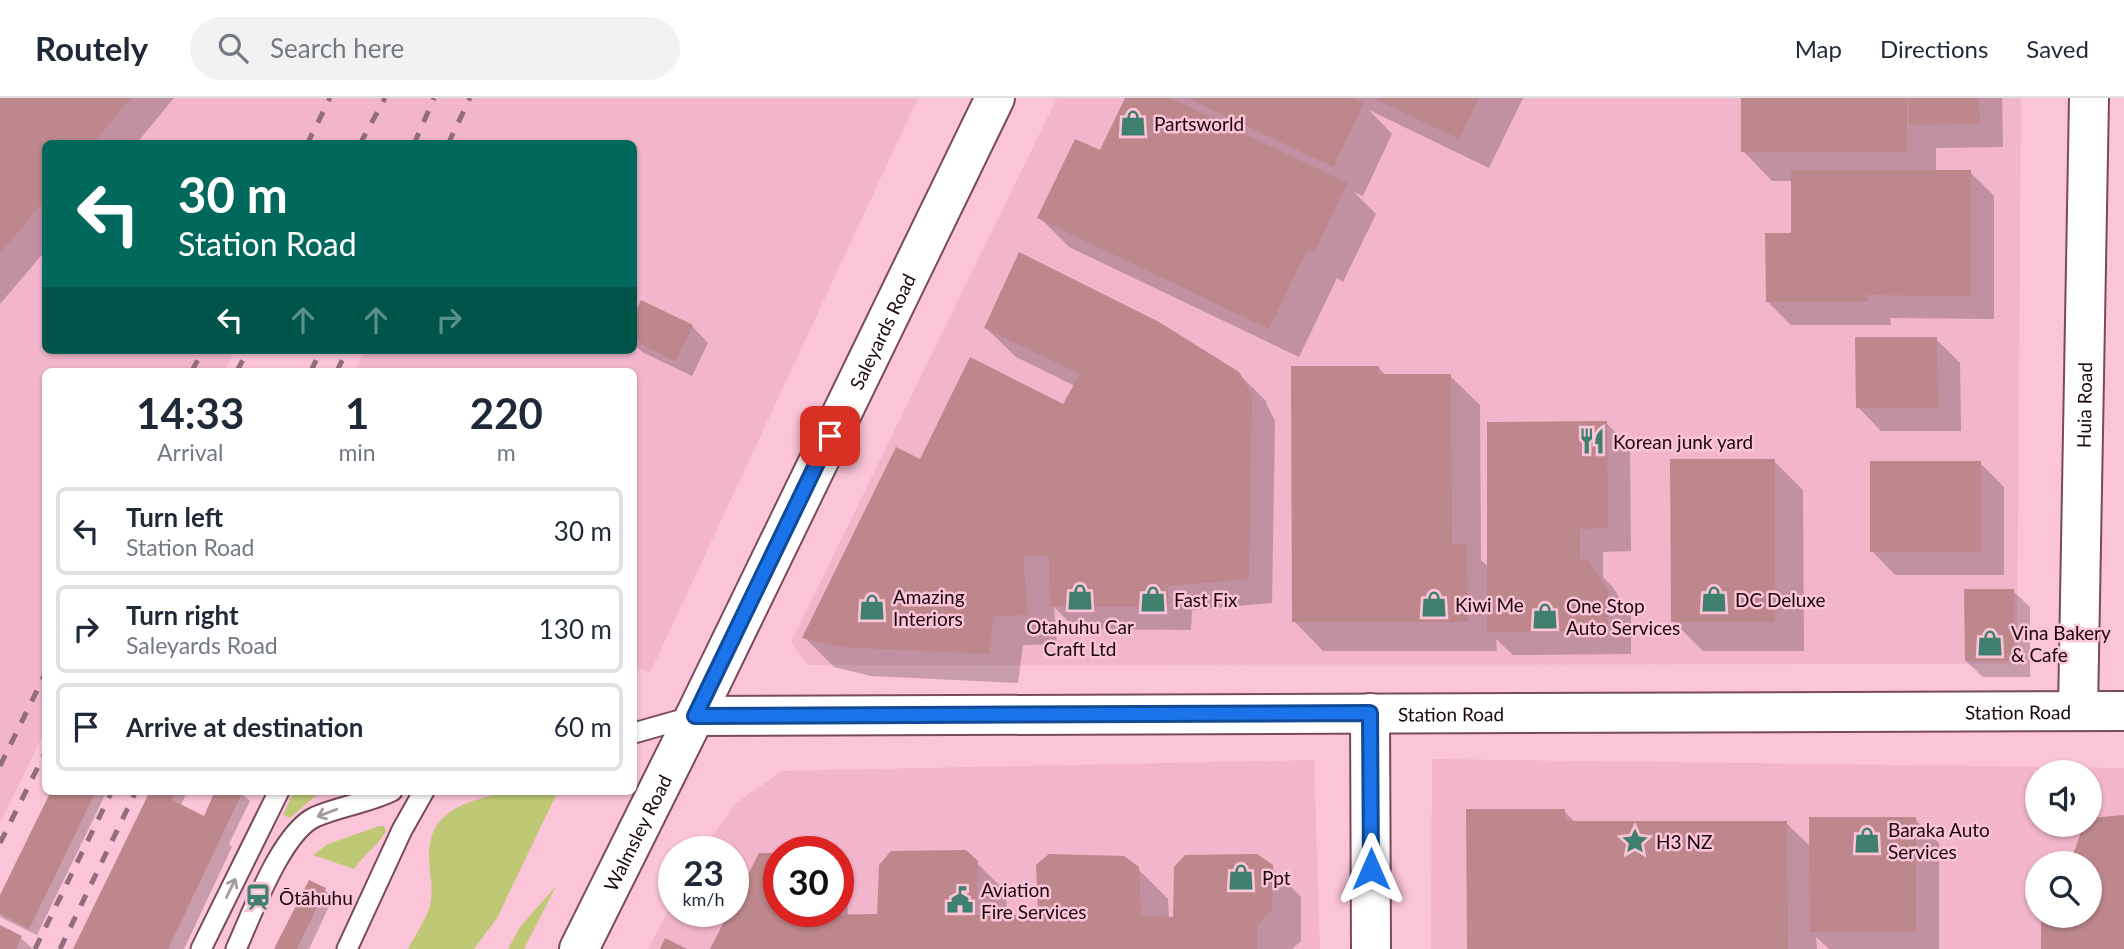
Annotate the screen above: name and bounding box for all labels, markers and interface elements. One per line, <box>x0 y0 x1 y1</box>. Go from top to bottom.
search box <box>190 17 680 80</box>
text: Routely <box>35 28 148 68</box>
icon: search <box>214 29 252 67</box>
text: Search here <box>270 32 404 64</box>
text: Map <box>1795 34 1842 63</box>
text: Directions <box>1880 34 1988 63</box>
text: Saved <box>2026 34 2089 63</box>
shop icon: Partsworld <box>1118 108 1148 138</box>
place label: Partsworld <box>1154 112 1244 135</box>
text: 30 m <box>178 165 288 223</box>
icon: left <box>63 168 154 259</box>
text: Station Road <box>178 224 357 263</box>
street label: Saleyards Road <box>844 270 920 393</box>
icon: left <box>211 301 249 339</box>
icon: ahead <box>284 301 322 339</box>
icon: ahead <box>357 301 395 339</box>
icon: right <box>430 301 468 339</box>
street label: Huia Road <box>2071 362 2096 448</box>
text: 14:33 <box>136 388 244 438</box>
text: 1 <box>345 388 369 438</box>
text: 220 <box>470 388 543 438</box>
pin <box>800 406 860 466</box>
icon: arrive <box>811 417 849 455</box>
restaurant icon: Korean junk yard <box>1577 426 1607 456</box>
place label: Korean junk yard <box>1613 430 1753 453</box>
text: Arrival <box>157 438 223 466</box>
text: min <box>338 438 376 466</box>
text: m <box>497 438 516 466</box>
text: Turn left <box>126 501 223 533</box>
icon: left <box>67 512 105 550</box>
text: 30 m <box>554 515 612 547</box>
text: Station Road <box>126 533 254 561</box>
shop icon: Otahuhu Car Craft Ltd <box>1065 582 1095 612</box>
shop icon: Fast Fix <box>1138 584 1168 614</box>
shop icon: DC Deluxe <box>1699 584 1729 614</box>
place label: Amazing Interiors <box>893 585 965 630</box>
place label: Fast Fix <box>1174 588 1238 611</box>
place label: DC Deluxe <box>1735 588 1826 611</box>
shop icon: Kiwi Me <box>1419 589 1449 619</box>
shop icon: Amazing Interiors <box>857 592 887 622</box>
place label: Kiwi Me <box>1455 593 1524 616</box>
place label: One Stop Auto Services <box>1566 594 1680 639</box>
text: Turn right <box>126 599 239 631</box>
shop icon: One Stop Auto Services <box>1530 601 1560 631</box>
icon: right <box>67 610 105 648</box>
text: 130 m <box>539 613 612 645</box>
place label: Otahuhu Car Craft Ltd <box>1026 615 1134 660</box>
place label: Vina Bakery & Cafe <box>2011 621 2111 666</box>
shop icon: Vina Bakery & Cafe <box>1975 628 2005 658</box>
text: Saleyards Road <box>126 631 278 659</box>
street label: Station Road <box>1965 700 2071 723</box>
street label: Station Road <box>1398 702 1504 725</box>
icon: arrive <box>67 708 105 746</box>
text: Arrive at destination <box>126 711 363 743</box>
text: 60 m <box>554 711 612 743</box>
map controls <box>2025 760 2102 928</box>
button: sound <box>2025 760 2102 837</box>
street label: Walmsley Road <box>598 771 676 895</box>
one-way arrow <box>317 807 339 820</box>
place label: Baraka Auto Services <box>1888 818 1990 863</box>
shop icon: Baraka Auto Services <box>1852 825 1882 855</box>
place icon: H3 NZ <box>1620 826 1650 856</box>
place label: H3 NZ <box>1656 830 1712 853</box>
position arrow <box>1334 832 1408 906</box>
speed limit sign: 30 <box>763 836 854 927</box>
text: 23 <box>683 851 724 893</box>
button: search <box>2025 851 2102 928</box>
shop icon: Ppt <box>1226 862 1256 892</box>
place label: Ppt <box>1262 866 1291 889</box>
one-way arrow <box>224 878 238 899</box>
place label: Aviation Fire Services <box>981 878 1086 923</box>
station icon: Ōtāhuhu <box>243 882 273 912</box>
public building icon: Aviation Fire Services <box>945 885 975 915</box>
place label: Ōtāhuhu <box>279 886 353 909</box>
text: km/h <box>682 888 725 910</box>

